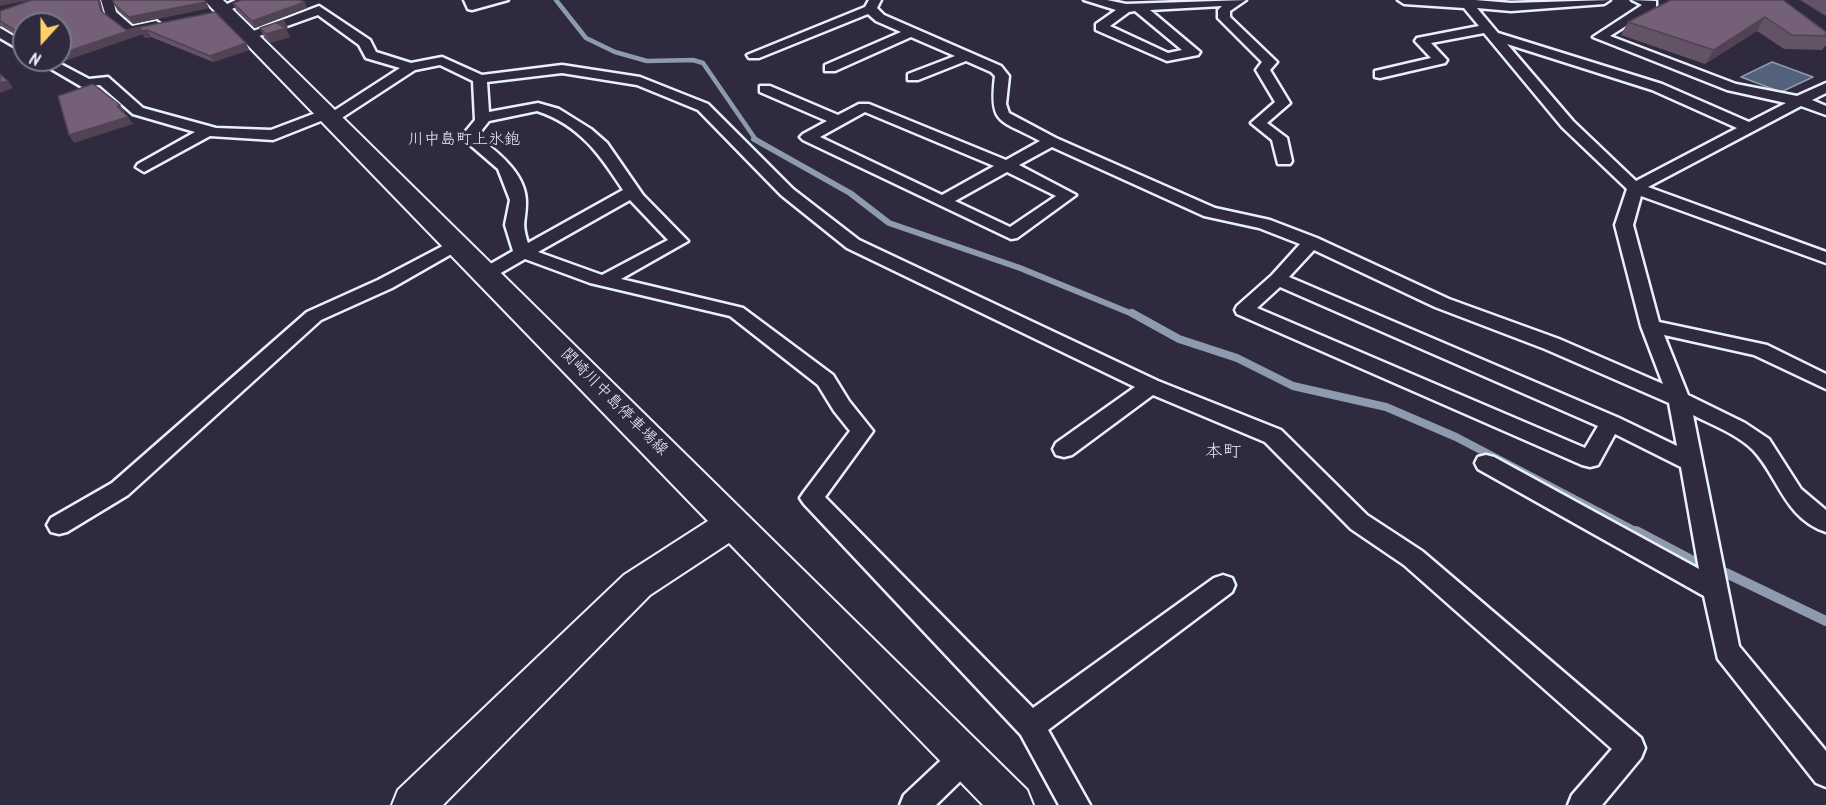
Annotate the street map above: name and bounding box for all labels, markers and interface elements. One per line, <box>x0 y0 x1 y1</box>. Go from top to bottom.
north arrow <box>12 12 72 72</box>
text: N <box>27 44 45 71</box>
district label: 川中島町上氷鉋 <box>408 131 520 151</box>
street label: 関崎川中島停車場線 <box>555 345 671 461</box>
district label: 本町 <box>1205 443 1241 465</box>

